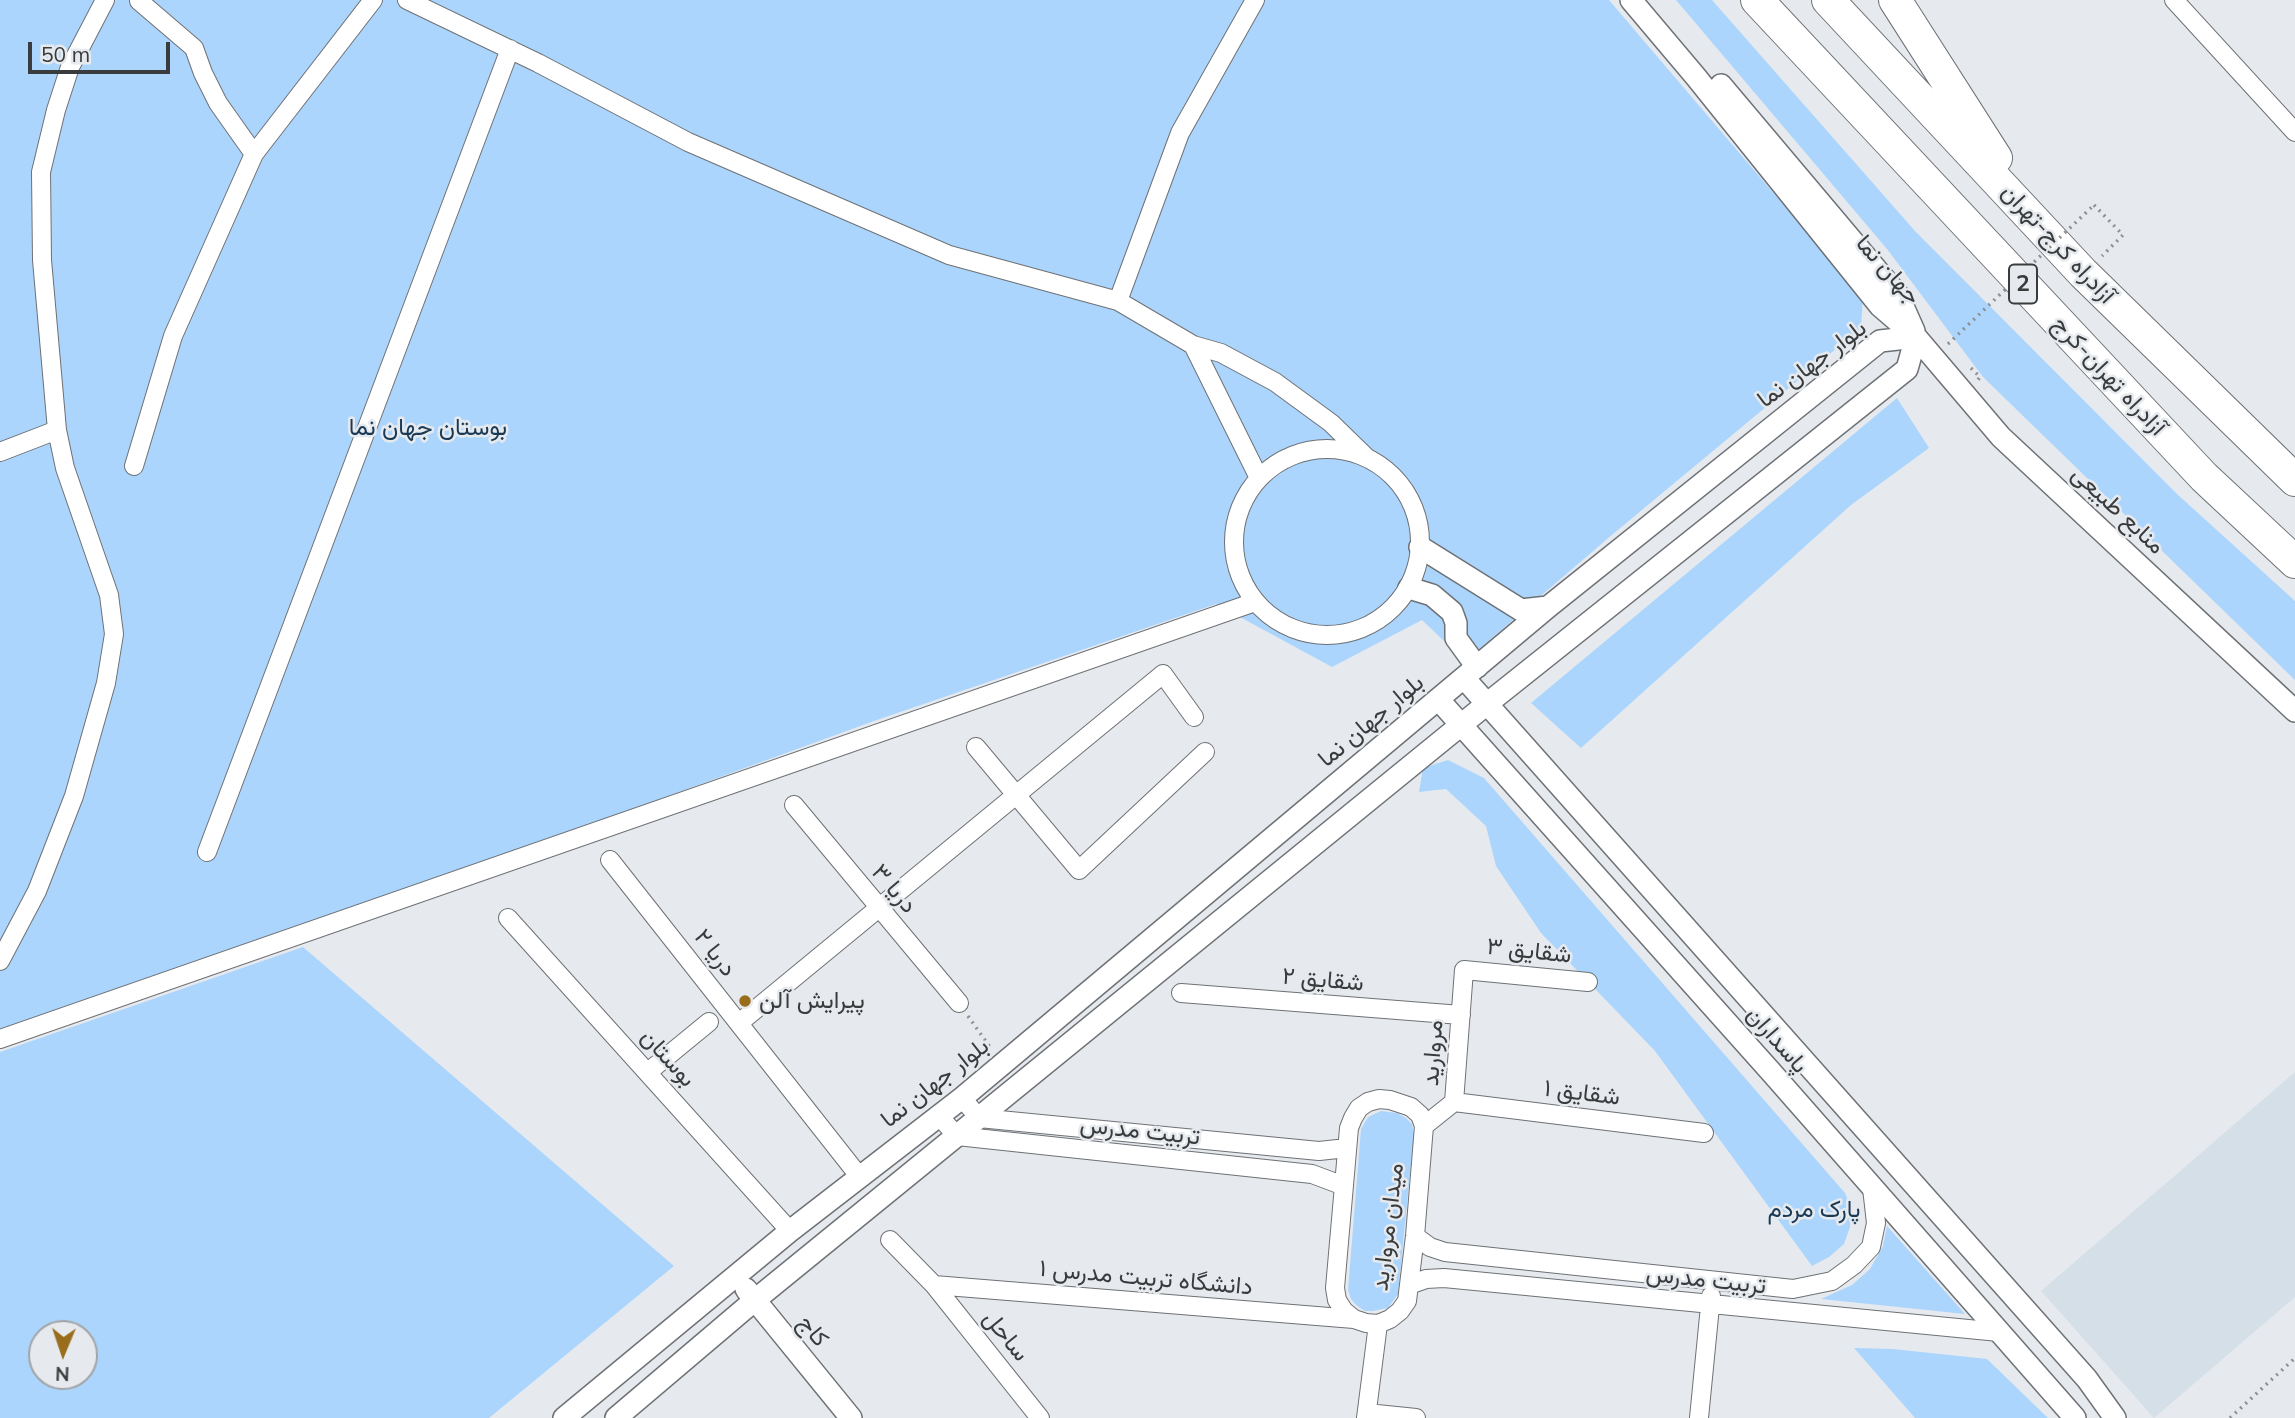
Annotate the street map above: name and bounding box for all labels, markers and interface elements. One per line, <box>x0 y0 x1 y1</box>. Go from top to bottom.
scale bar <box>32 28 173 72</box>
text: 50 m <box>41 41 90 67</box>
street label: آزادراه کرج-تهران <box>1995 178 2121 310</box>
street label: جهان نما <box>1849 229 1927 311</box>
road number: 2 <box>2009 264 2037 304</box>
street label: آزادراه تهران-کرج <box>2046 310 2172 442</box>
street label: بلوار جهان نما <box>1752 314 1872 414</box>
park label: بوستان جهان نما <box>349 414 507 442</box>
street label: منابع طبیعی <box>2065 460 2171 560</box>
street label: بلوار جهان نما <box>1312 668 1430 774</box>
street label: دریا ۳ <box>865 858 923 920</box>
street label: دریا ۲ <box>688 924 742 982</box>
street label: شقایق ۳ <box>1485 932 1573 970</box>
street label: شقایق ۲ <box>1281 962 1365 998</box>
place label: پیرایش آلن <box>759 987 865 1015</box>
marker: پیرایش آلن <box>737 993 753 1009</box>
street label: پاسداران <box>1740 1001 1814 1079</box>
street label: مروارید <box>1416 1019 1450 1087</box>
street label: بوستان <box>634 1023 702 1093</box>
street label: بلوار جهان نما <box>875 1032 995 1134</box>
street label: شقایق ۱ <box>1542 1074 1622 1112</box>
street label: تربیت مدرس <box>1078 1110 1202 1152</box>
street label: میدان مروارید <box>1366 1161 1410 1293</box>
park label: پارک مردم <box>1768 1196 1860 1224</box>
street label: ۱ دانشگاه تربیت مدرس <box>1038 1254 1254 1302</box>
street label: تربیت مدرس <box>1644 1259 1768 1301</box>
street label: ساحل <box>977 1305 1035 1367</box>
street label: کاج <box>791 1309 835 1353</box>
north arrow <box>28 1320 98 1390</box>
text: N <box>55 1362 70 1386</box>

